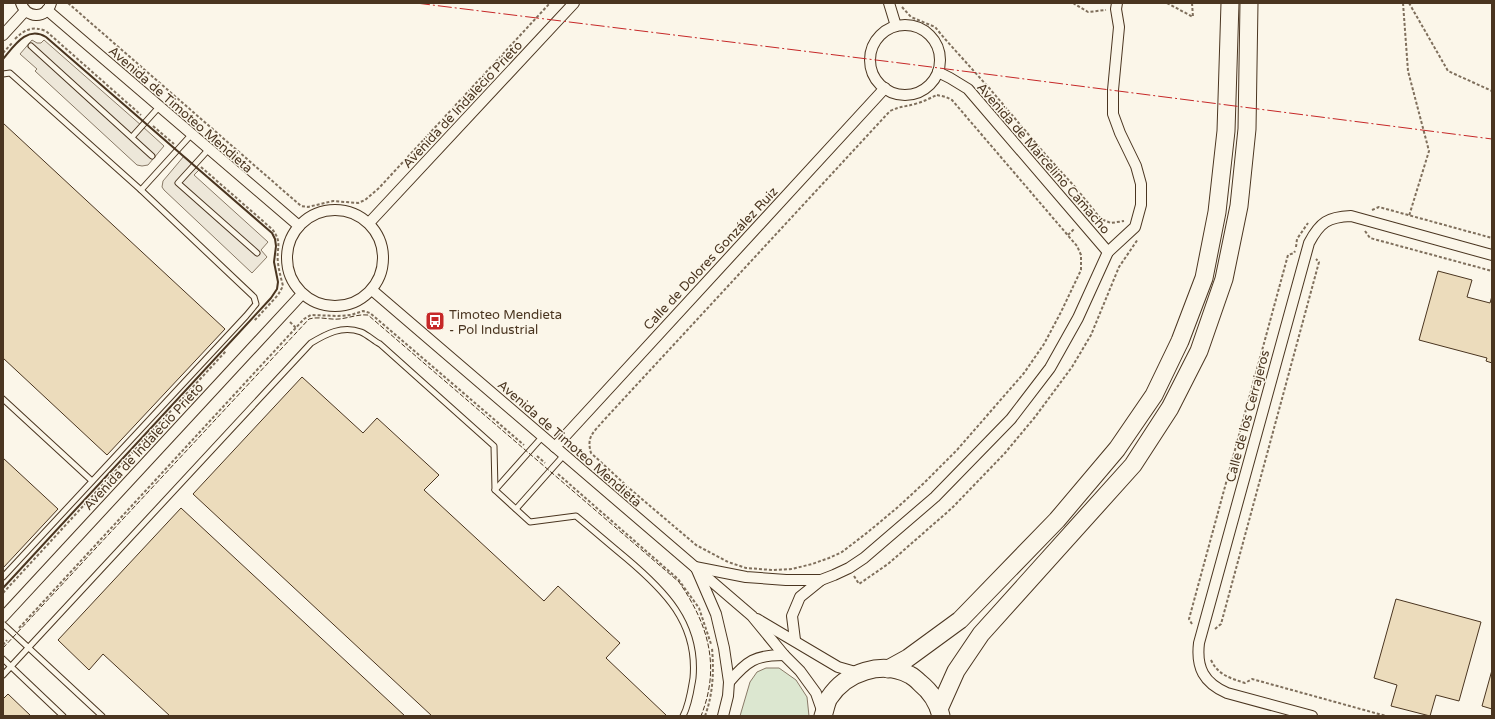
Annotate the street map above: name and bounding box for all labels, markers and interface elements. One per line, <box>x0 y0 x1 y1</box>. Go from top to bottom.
street label: Avenida de Indalecio Prieto <box>399 38 526 172</box>
street label: Avenida de Timoteo Mendieta <box>105 43 256 177</box>
street label: Avenida de Marcelino Camacho <box>973 80 1113 238</box>
street label: Calle de Dolores González Ruiz <box>640 184 781 333</box>
place label: Timoteo Mendieta - Pol Industrial <box>449 307 562 338</box>
bus stop icon: Timoteo Mendieta - Pol Industrial <box>424 310 446 332</box>
street label: Calle de los Cerrajeros <box>1223 348 1273 484</box>
street label: Avenida de Timoteo Mendieta <box>494 377 645 511</box>
street label: Avenida de Indalecio Prieto <box>80 380 207 514</box>

